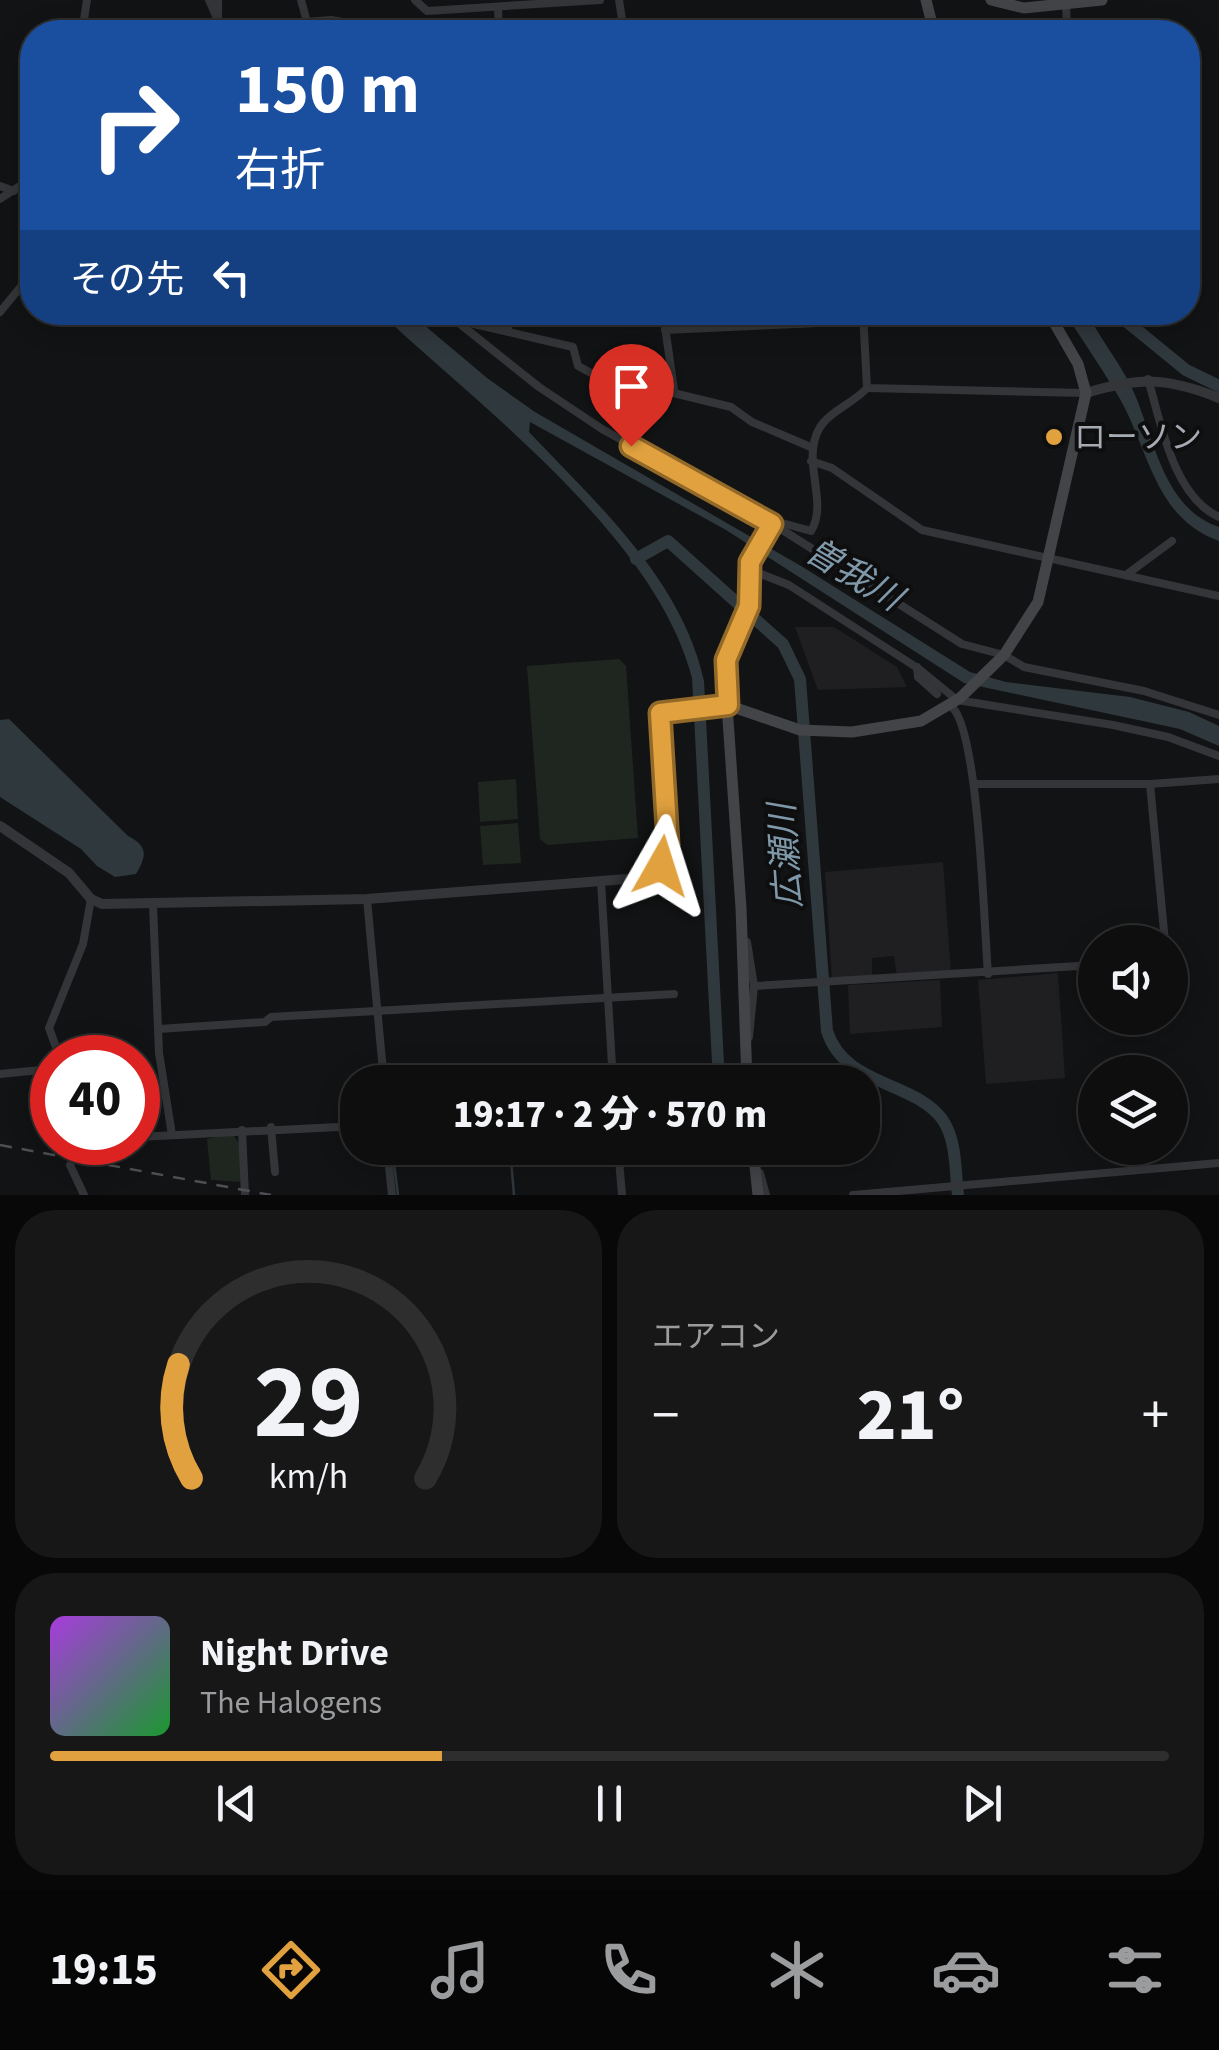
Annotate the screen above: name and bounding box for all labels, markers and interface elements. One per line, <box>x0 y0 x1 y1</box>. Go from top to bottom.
text: 150 m <box>235 40 420 140</box>
icon: right <box>70 60 200 190</box>
text: 右折 <box>235 139 325 203</box>
icon: left <box>204 250 259 305</box>
text: その先 <box>70 253 184 307</box>
pin <box>589 344 674 447</box>
icon: arrive <box>604 359 659 414</box>
place label: ローソン <box>1074 415 1202 461</box>
marker: ローソン <box>1043 426 1065 448</box>
water label: 曽我川 <box>796 526 915 625</box>
water label: 広瀬川 <box>757 798 815 910</box>
position arrow <box>609 814 713 918</box>
map controls <box>1078 925 1188 1165</box>
button: sound <box>1078 925 1188 1035</box>
speed limit sign: 40 <box>30 1035 160 1165</box>
button: layers <box>1078 1055 1188 1165</box>
text: 19:17 · 2 分 · 570 m <box>453 1088 767 1142</box>
text: エアコン <box>652 1314 780 1360</box>
text: 29 <box>254 1330 363 1478</box>
text: 21° <box>857 1362 964 1469</box>
text: − <box>652 1377 679 1455</box>
text: + <box>1142 1377 1169 1455</box>
text: km/h <box>269 1451 348 1502</box>
text: Night Drive <box>200 1626 389 1680</box>
text: The Halogens <box>200 1680 382 1726</box>
icon: previous <box>209 1776 264 1831</box>
icon: pause <box>582 1776 637 1831</box>
icon: next <box>955 1776 1010 1831</box>
icon: directions <box>256 1935 326 2005</box>
icon: music <box>425 1935 495 2005</box>
icon: phone <box>594 1935 664 2005</box>
icon: climate <box>762 1935 832 2005</box>
icon: car <box>931 1935 1001 2005</box>
icon: filters <box>1100 1935 1170 2005</box>
text: 19:15 <box>49 1938 158 2002</box>

